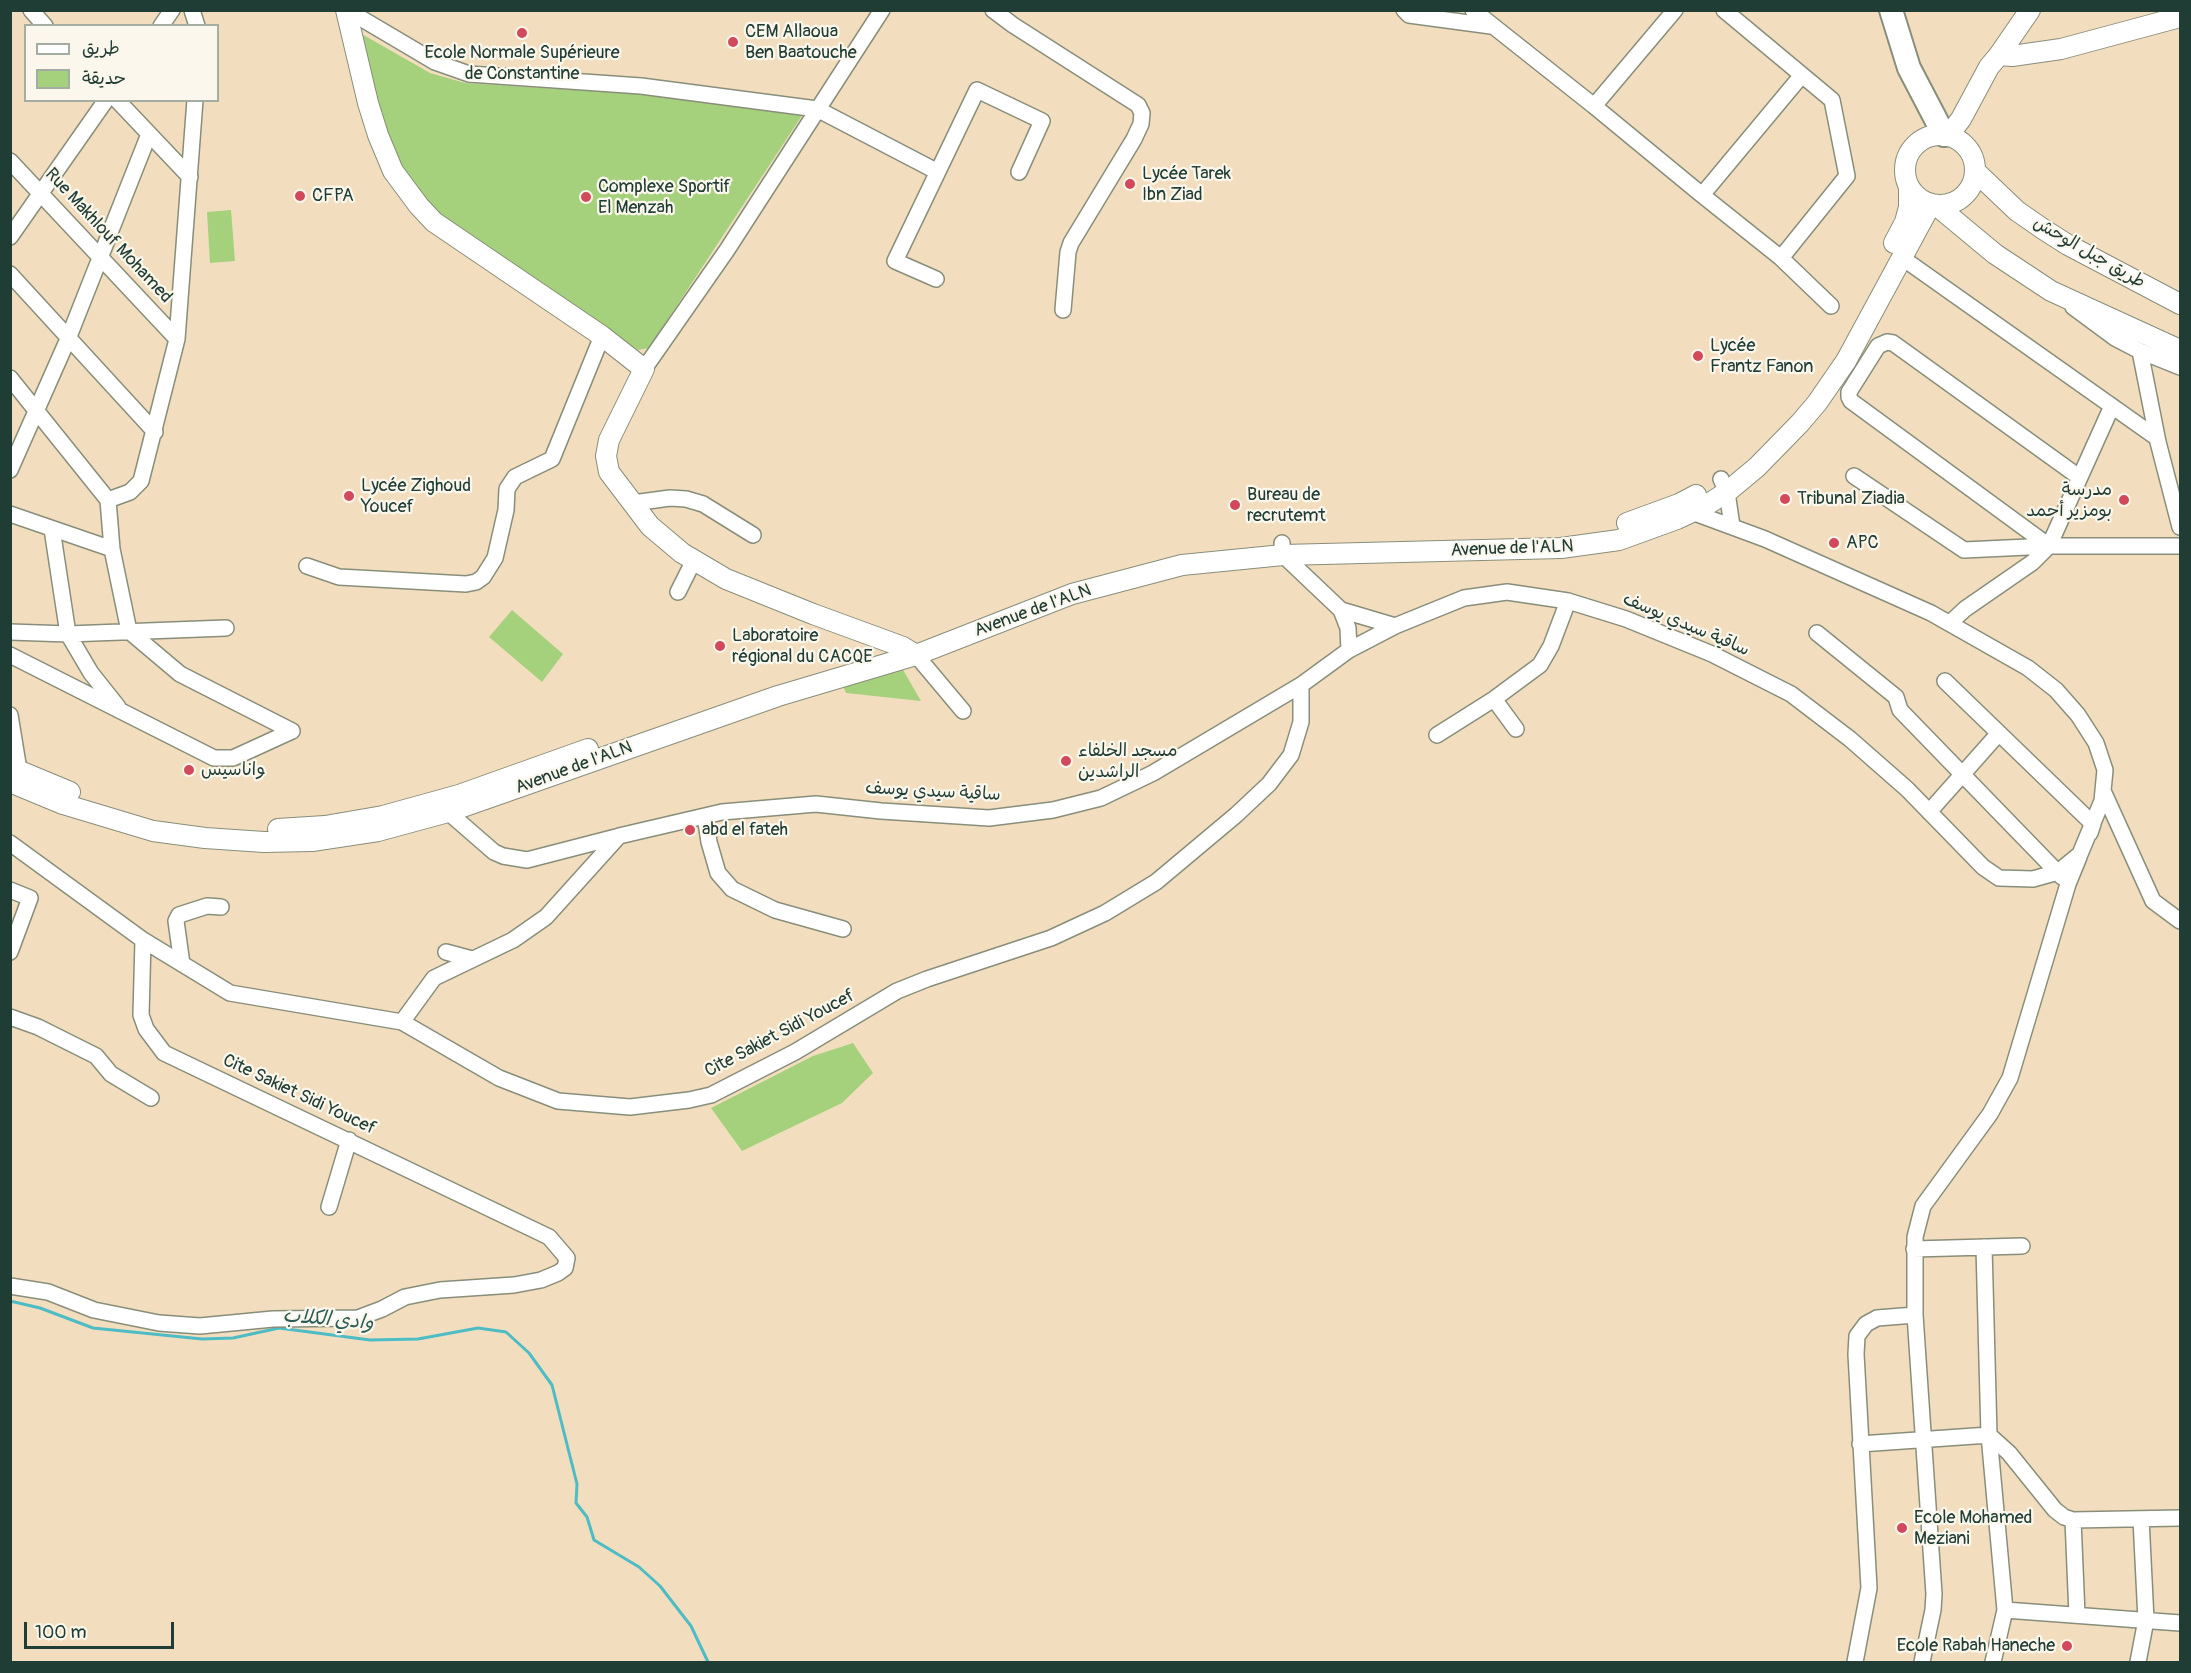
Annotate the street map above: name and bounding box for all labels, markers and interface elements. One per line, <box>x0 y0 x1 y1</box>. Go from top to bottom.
place label: CEM Allaoua Ben Baatouche <box>745 21 857 63</box>
legend <box>24 24 219 102</box>
marker: Ecole Normale Supérieure de Constantine <box>515 26 529 40</box>
marker: CEM Allaoua Ben Baatouche <box>726 35 740 49</box>
text: طريق <box>82 37 120 60</box>
place label: Ecole Normale Supérieure de Constantine <box>424 42 620 84</box>
text: حديقة <box>82 67 126 90</box>
place label: Lycée Tarek Ibn Ziad <box>1142 163 1231 206</box>
street label: Rue Makhlouf Mohamed <box>40 164 176 308</box>
place label: Complexe Sportif El Menzah <box>598 176 730 219</box>
marker: Lycée Tarek Ibn Ziad <box>1123 177 1137 191</box>
place label: CFPA <box>312 185 354 207</box>
marker: CFPA <box>293 189 307 203</box>
marker: Complexe Sportif El Menzah <box>579 190 593 204</box>
street label: طريق جبل الوحش <box>2029 212 2149 294</box>
place label: Lycée Frantz Fanon <box>1710 335 1813 378</box>
marker: Lycée Frantz Fanon <box>1691 349 1705 363</box>
place label: Lycée Zighoud Youcef <box>361 475 471 518</box>
place label: مدرسة بومزير أحمد <box>2026 479 2112 522</box>
place label: Bureau de recrutemt <box>1247 484 1326 526</box>
place label: Tribunal Ziadia <box>1797 488 1905 510</box>
marker: Lycée Zighoud Youcef <box>342 489 356 503</box>
marker: Tribunal Ziadia <box>1778 492 1792 506</box>
marker: مدرسة بومزير أحمد <box>2117 493 2131 507</box>
marker: Bureau de recrutemt <box>1228 498 1242 512</box>
place label: APC <box>1846 532 1879 554</box>
street label: Avenue de l'ALN <box>1450 536 1574 562</box>
marker: APC <box>1827 536 1841 550</box>
street label: Avenue de l'ALN <box>972 580 1094 642</box>
street label: ساقية سيدي يوسف <box>1619 589 1753 661</box>
place label: Laboratoire régional du CACQE <box>732 625 873 668</box>
marker: Laboratoire régional du CACQE <box>713 639 727 653</box>
street label: Avenue de l'ALN <box>513 737 635 799</box>
place label: مسجد الخلفاء الراشدين <box>1078 740 1177 783</box>
marker: مسجد الخلفاء الراشدين <box>1059 754 1073 768</box>
place label: واناسيس <box>201 759 266 781</box>
marker: واناسيس <box>182 763 196 777</box>
street label: ساقية سيدي يوسف <box>865 778 1001 806</box>
place label: abd el fateh <box>702 819 788 841</box>
marker: abd el fateh <box>683 823 697 837</box>
street label: Cite Sakiet Sidi Youcef <box>701 985 859 1083</box>
street label: Cite Sakiet Sidi Youcef <box>219 1050 379 1140</box>
water label: وادي الكلاب <box>282 1304 374 1336</box>
place label: Ecole Mohamed Meziani <box>1914 1507 2032 1550</box>
marker: Ecole Mohamed Meziani <box>1895 1521 1909 1535</box>
scale bar <box>27 1610 177 1648</box>
text: 100 m <box>35 1621 87 1644</box>
place label: Ecole Rabah Haneche <box>1897 1635 2055 1657</box>
marker: Ecole Rabah Haneche <box>2060 1639 2074 1653</box>

